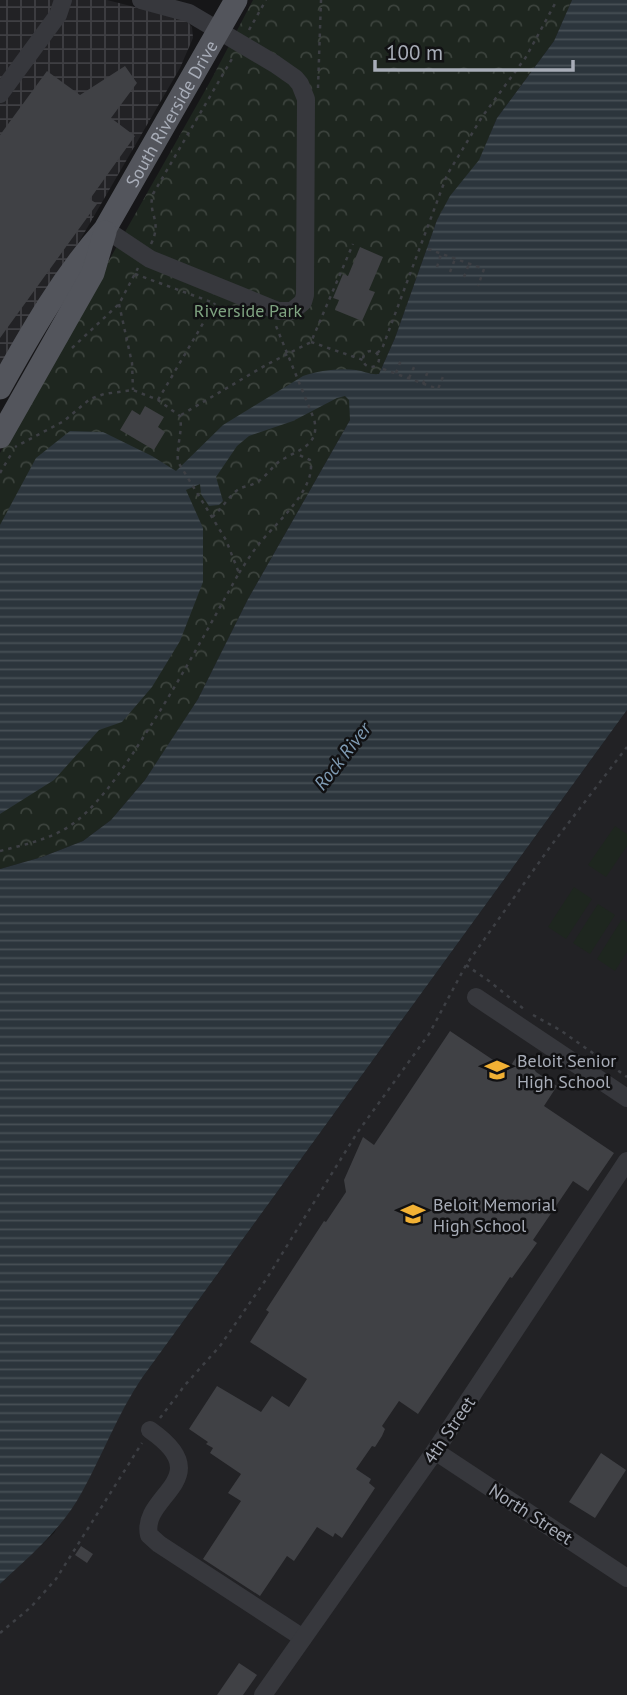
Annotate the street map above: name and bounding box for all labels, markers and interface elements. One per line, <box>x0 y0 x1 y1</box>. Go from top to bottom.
scale bar <box>375 28 573 72</box>
street label: South Riverside Drive <box>120 36 222 191</box>
text: 100 m <box>386 39 443 66</box>
park label: Riverside Park <box>194 299 303 322</box>
water label: Rock River <box>308 716 377 795</box>
place label: Beloit Senior High School <box>517 1049 616 1093</box>
school or university icon: Beloit Senior High School <box>483 1056 511 1084</box>
place label: Beloit Memorial High School <box>433 1193 557 1237</box>
school or university icon: Beloit Memorial High School <box>399 1200 427 1228</box>
street label: 4th Street <box>418 1392 480 1468</box>
street label: North Street <box>485 1478 577 1550</box>

